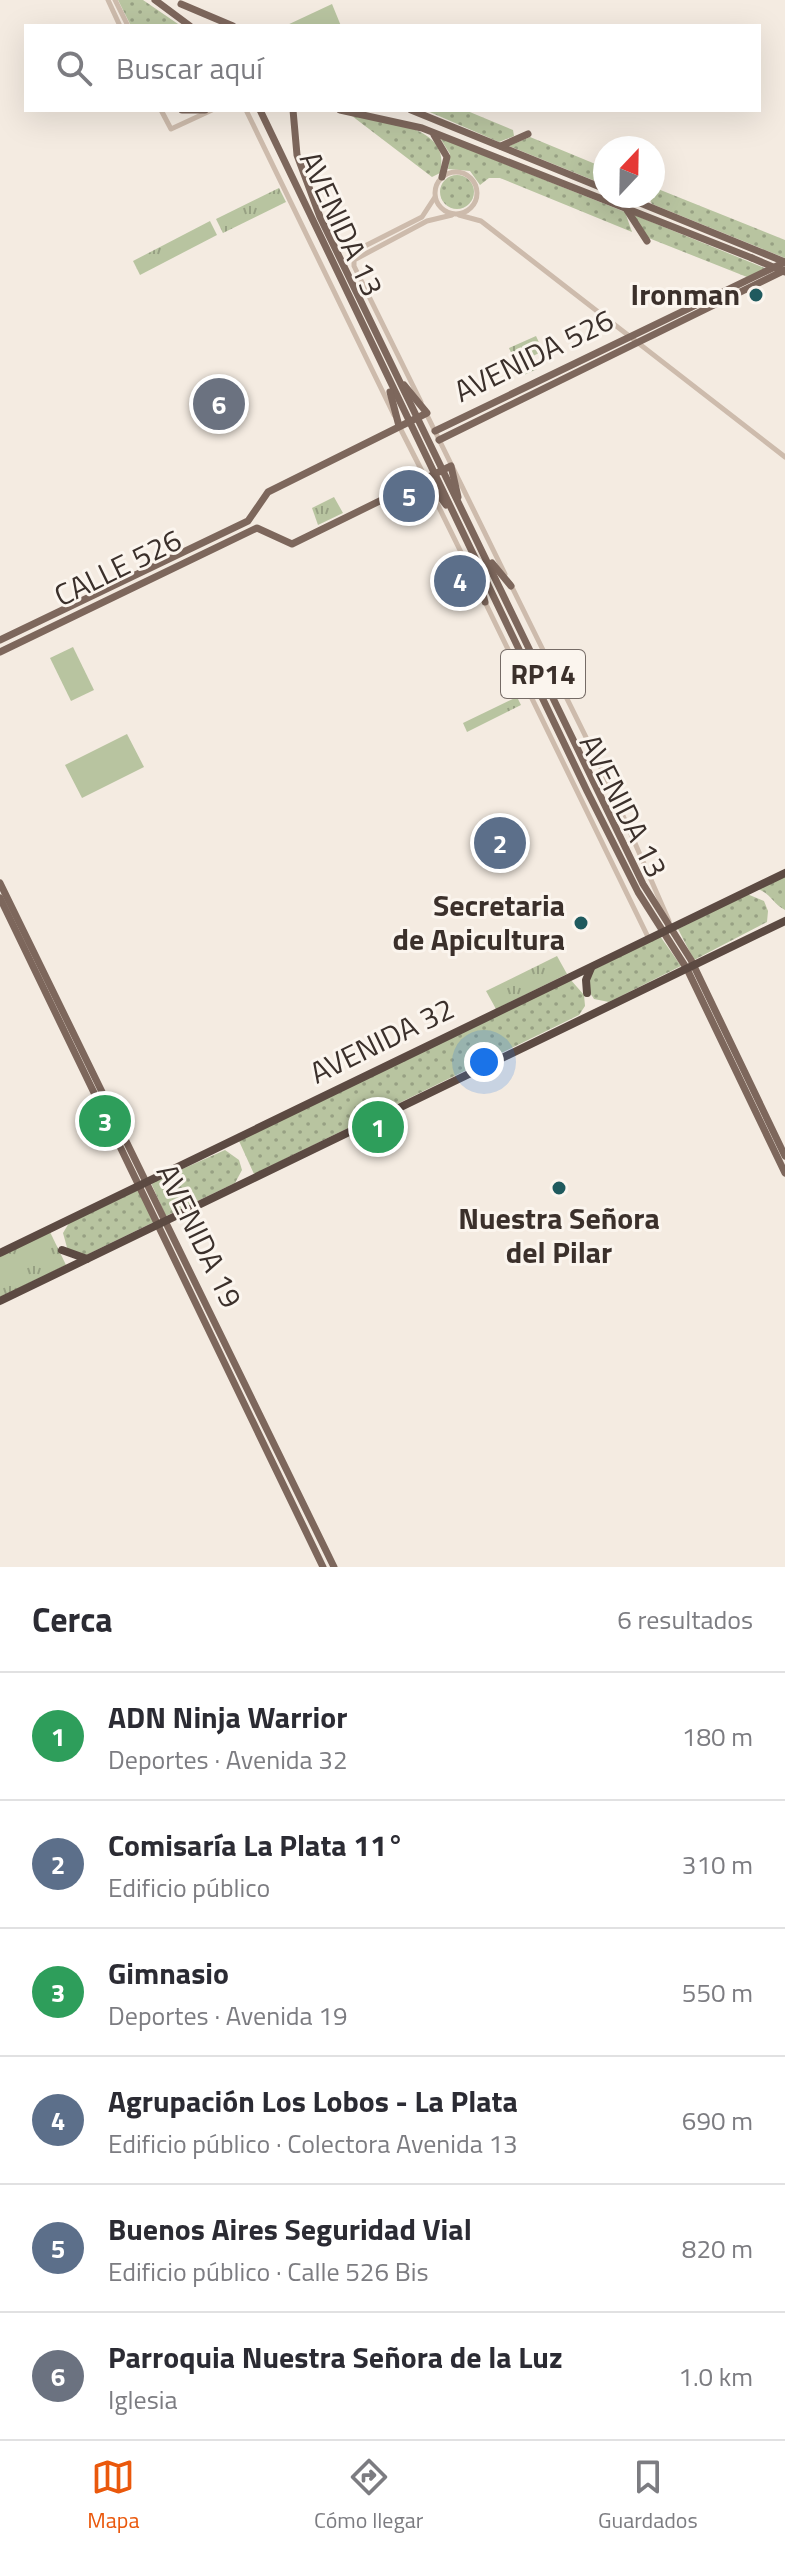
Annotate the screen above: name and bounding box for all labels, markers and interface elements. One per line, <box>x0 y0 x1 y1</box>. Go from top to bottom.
search box <box>24 24 761 112</box>
text: Buscar aquí <box>116 45 263 91</box>
icon: search <box>52 46 96 90</box>
north arrow <box>593 136 665 208</box>
street label: AVENIDA 13 <box>288 143 396 304</box>
place label: Ironman <box>631 271 740 317</box>
marker: Ironman <box>747 286 765 304</box>
street label: AVENIDA 526 <box>446 297 621 414</box>
pin: 6 <box>193 374 245 434</box>
pin: 5 <box>383 466 435 526</box>
street label: CALLE 526 <box>46 517 189 618</box>
pin: 4 <box>434 551 486 611</box>
road number: RP14 <box>501 650 585 698</box>
street label: AVENIDA 13 <box>568 726 680 885</box>
pin: 2 <box>474 813 526 873</box>
place label: Secretaria de Apicultura <box>392 882 565 962</box>
marker: Secretaria de Apicultura <box>572 914 590 932</box>
street label: AVENIDA 32 <box>301 985 462 1095</box>
your location <box>464 1042 504 1082</box>
pin: 3 <box>79 1091 131 1151</box>
pin: 1 <box>352 1097 404 1157</box>
street label: AVENIDA 19 <box>145 1155 255 1316</box>
marker: Nuestra Señora del Pilar <box>550 1179 568 1197</box>
place label: Nuestra Señora del Pilar <box>458 1195 660 1275</box>
text: Cerca <box>32 1593 113 1645</box>
text: 6 resultados <box>617 1600 753 1639</box>
text: ADN Ninja Warrior <box>108 1694 347 1740</box>
text: 1 <box>51 1717 65 1756</box>
text: 180 m <box>682 1717 753 1756</box>
text: Deportes · Avenida 32 <box>108 1740 347 1779</box>
text: Comisaría La Plata 11° <box>108 1822 404 1868</box>
text: 2 <box>51 1845 65 1884</box>
text: 310 m <box>682 1845 753 1884</box>
text: Edificio público <box>108 1868 270 1907</box>
text: Gimnasio <box>108 1950 229 1996</box>
text: 3 <box>51 1973 65 2012</box>
text: 550 m <box>682 1973 753 2012</box>
text: Deportes · Avenida 19 <box>108 1996 347 2035</box>
text: Agrupación Los Lobos - La Plata <box>108 2078 518 2124</box>
text: 4 <box>51 2101 65 2140</box>
text: 690 m <box>682 2101 753 2140</box>
text: Edificio público · Colectora Avenida 13 <box>108 2124 518 2163</box>
text: Buenos Aires Seguridad Vial <box>108 2206 472 2252</box>
text: 5 <box>51 2229 65 2268</box>
text: 820 m <box>682 2229 753 2268</box>
text: Edificio público · Calle 526 Bis <box>108 2252 428 2291</box>
text: Parroquia Nuestra Señora de la Luz <box>108 2334 563 2380</box>
text: 6 <box>51 2357 65 2396</box>
text: 1.0 km <box>678 2357 753 2396</box>
text: Iglesia <box>108 2380 177 2419</box>
tab: Mapa <box>87 2455 139 2537</box>
tab: Cómo llegar <box>314 2455 423 2537</box>
tab: Guardados <box>598 2455 698 2537</box>

